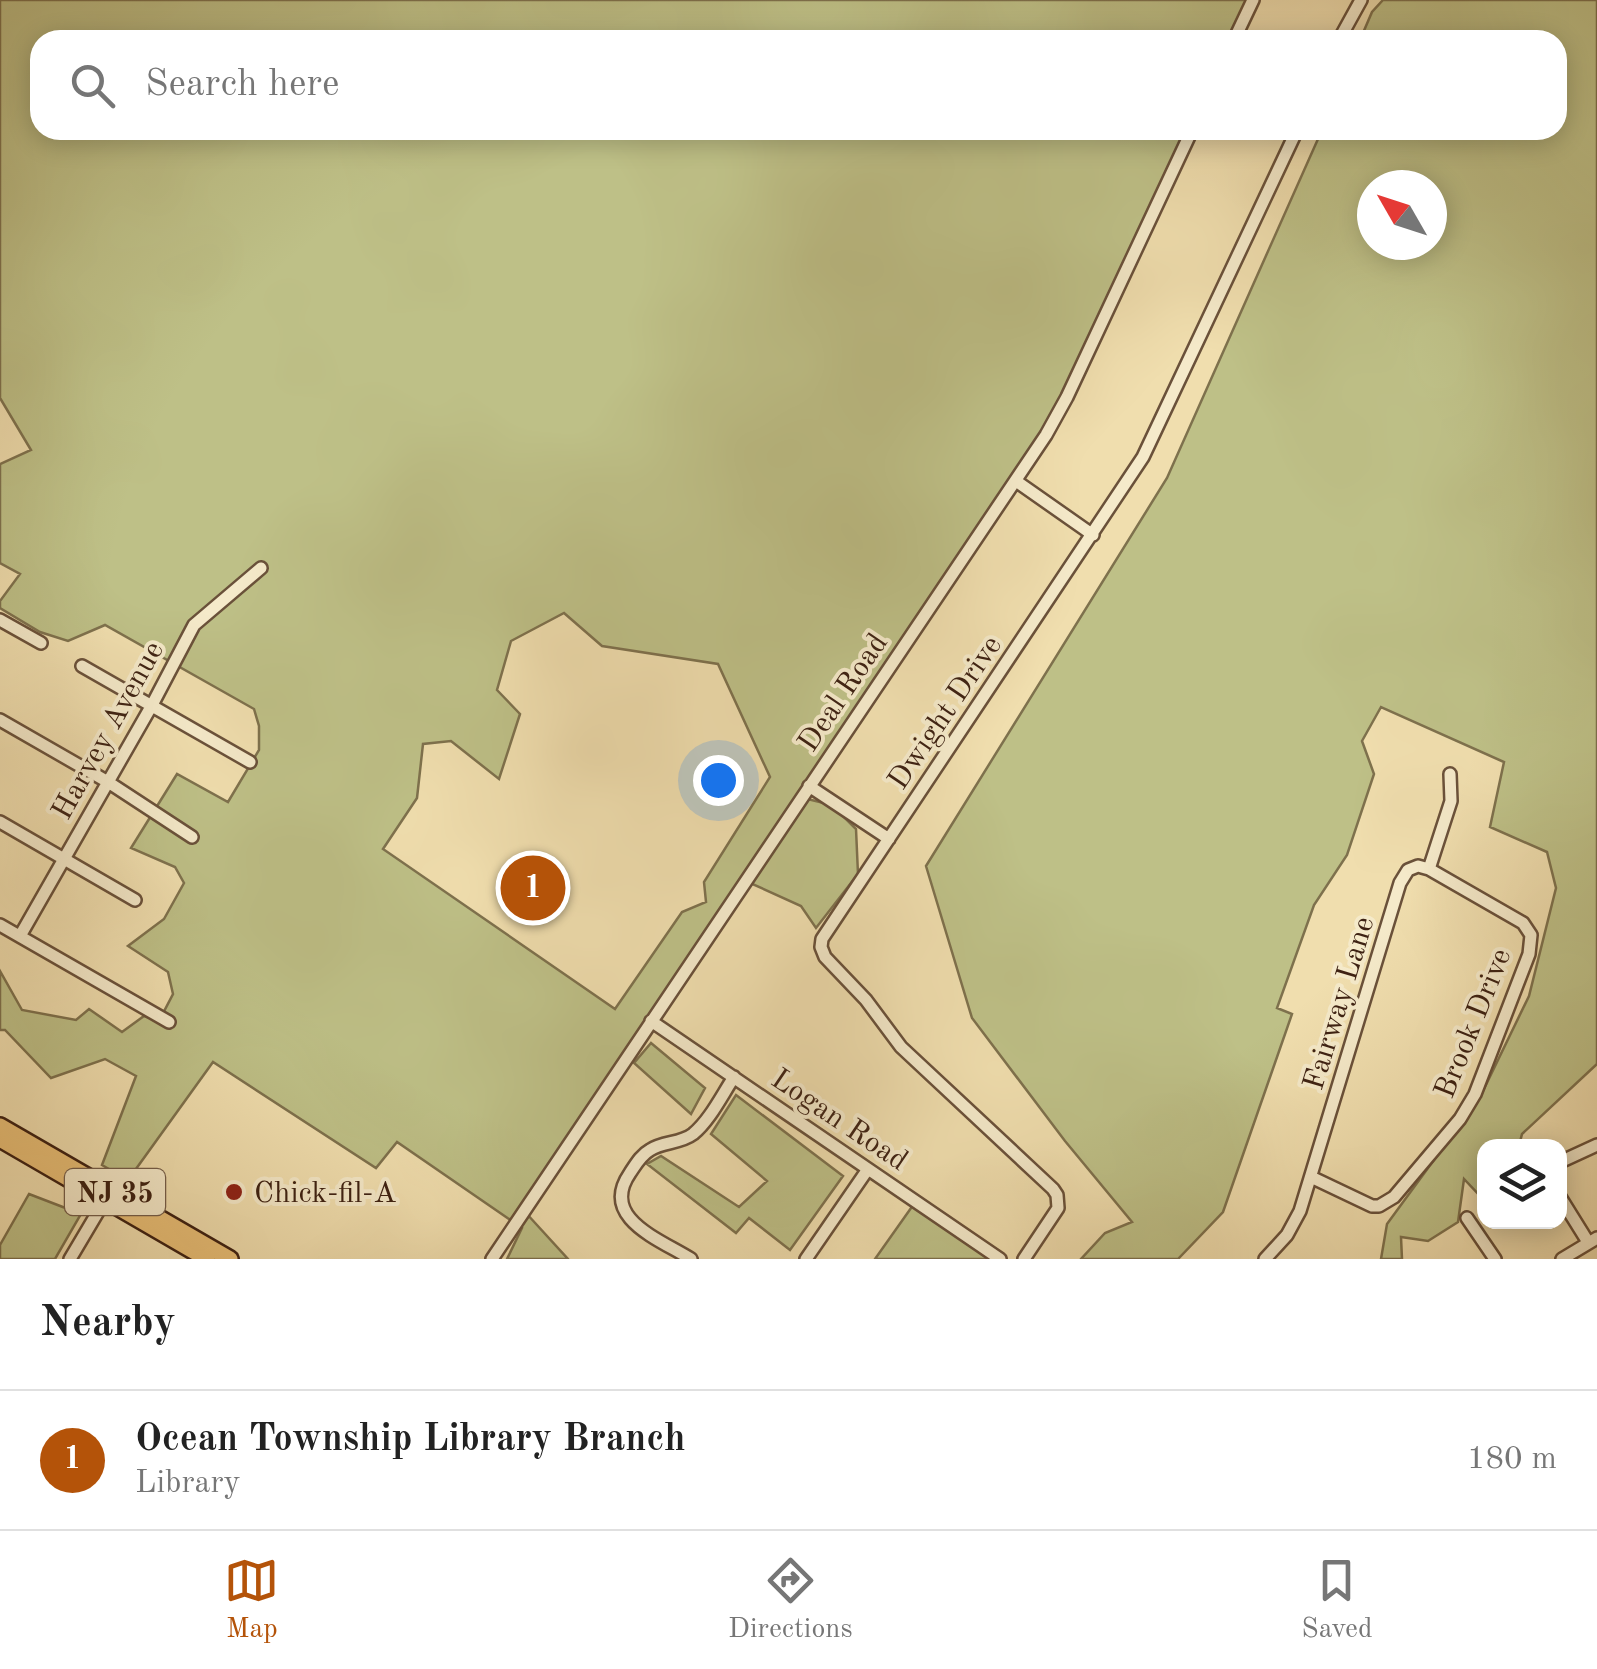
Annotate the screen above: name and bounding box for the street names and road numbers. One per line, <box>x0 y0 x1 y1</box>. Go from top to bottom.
street label: Deal Road <box>793 629 894 758</box>
street label: Dwight Drive <box>883 631 1008 795</box>
street label: Harvey Avenue <box>47 637 170 825</box>
street label: Fairway Lane <box>1299 913 1380 1094</box>
street label: Brook Drive <box>1430 944 1518 1103</box>
street label: Logan Road <box>765 1064 913 1177</box>
road number: NJ 35 <box>65 1169 165 1215</box>

